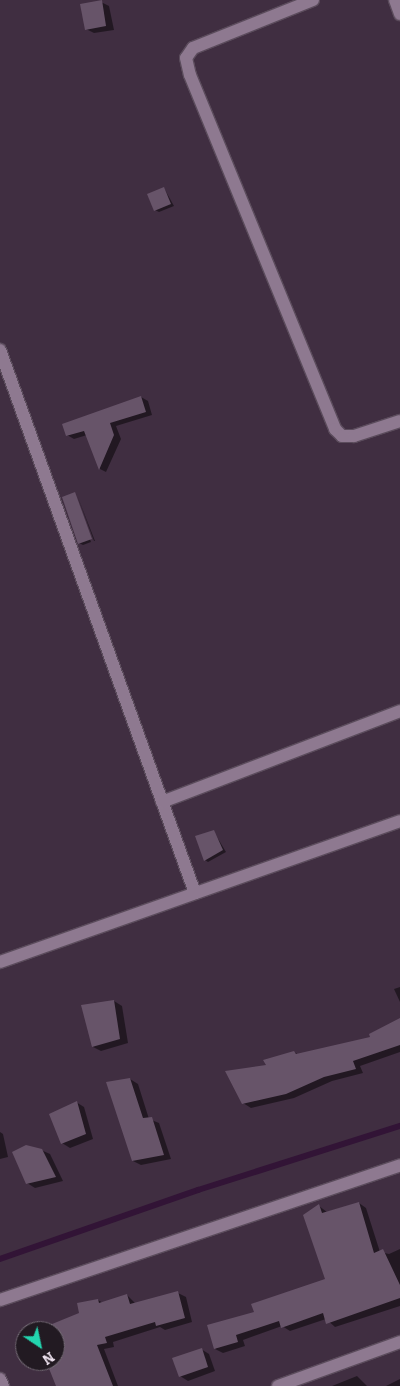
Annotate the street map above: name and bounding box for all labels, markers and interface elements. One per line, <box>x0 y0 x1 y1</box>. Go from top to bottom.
north arrow <box>15 1321 65 1371</box>
text: N <box>39 1348 57 1368</box>

